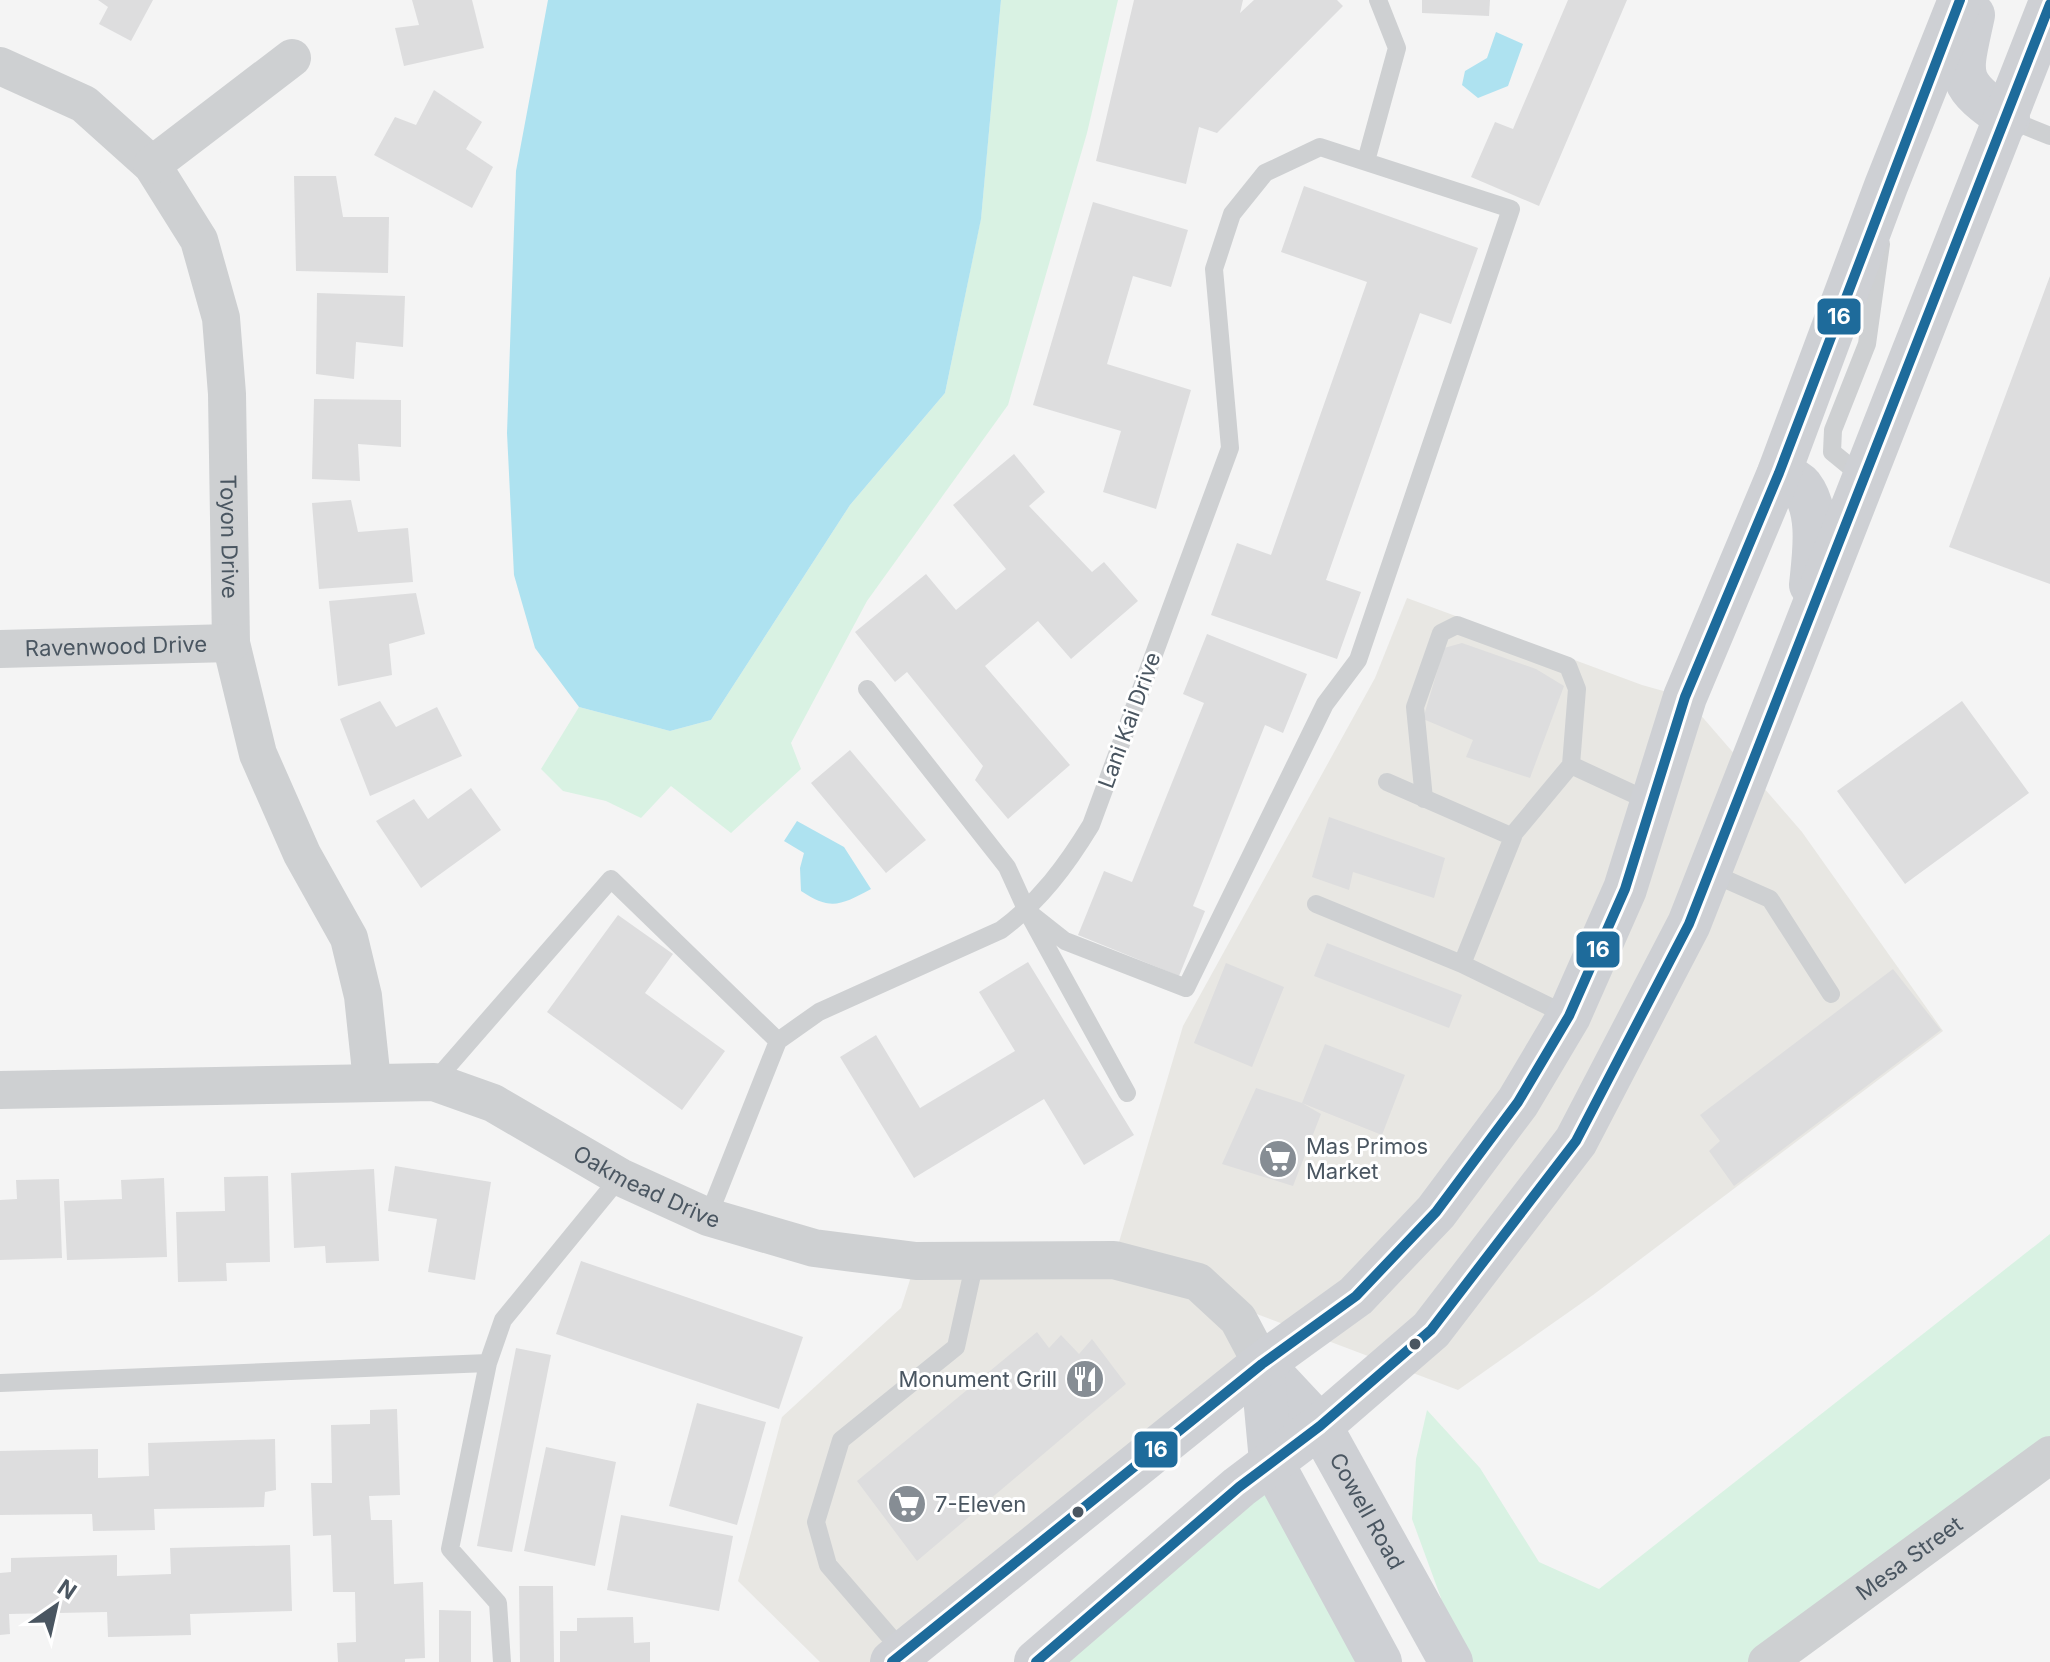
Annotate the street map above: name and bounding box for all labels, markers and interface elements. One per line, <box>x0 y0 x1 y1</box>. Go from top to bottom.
line badge: 16 <box>1816 297 1862 336</box>
text: 16 <box>1827 303 1851 329</box>
street label: Toyon Drive <box>215 474 243 599</box>
street label: Ravenwood Drive <box>25 631 207 661</box>
street label: Lani Kai Drive <box>1092 649 1166 791</box>
line badge: 16 <box>1575 930 1621 969</box>
text: 16 <box>1586 936 1610 962</box>
place label: Mas Primos Market <box>1306 1133 1428 1184</box>
supermarket icon: Mas Primos Market <box>1257 1138 1299 1180</box>
street label: Oakmead Drive <box>569 1140 723 1233</box>
unlabelled marker <box>1407 1336 1423 1352</box>
restaurant icon: Monument Grill <box>1064 1358 1106 1400</box>
place label: Monument Grill <box>898 1366 1057 1392</box>
line badge: 16 <box>1133 1430 1179 1469</box>
text: 16 <box>1144 1436 1168 1462</box>
street label: Cowell Road <box>1324 1448 1410 1574</box>
supermarket icon: 7-Eleven <box>886 1483 928 1525</box>
place label: 7-Eleven <box>935 1491 1026 1517</box>
unlabelled marker <box>1070 1504 1086 1520</box>
street label: Mesa Street <box>1851 1511 1967 1605</box>
north arrow <box>16 1566 96 1646</box>
text: N <box>53 1574 81 1605</box>

